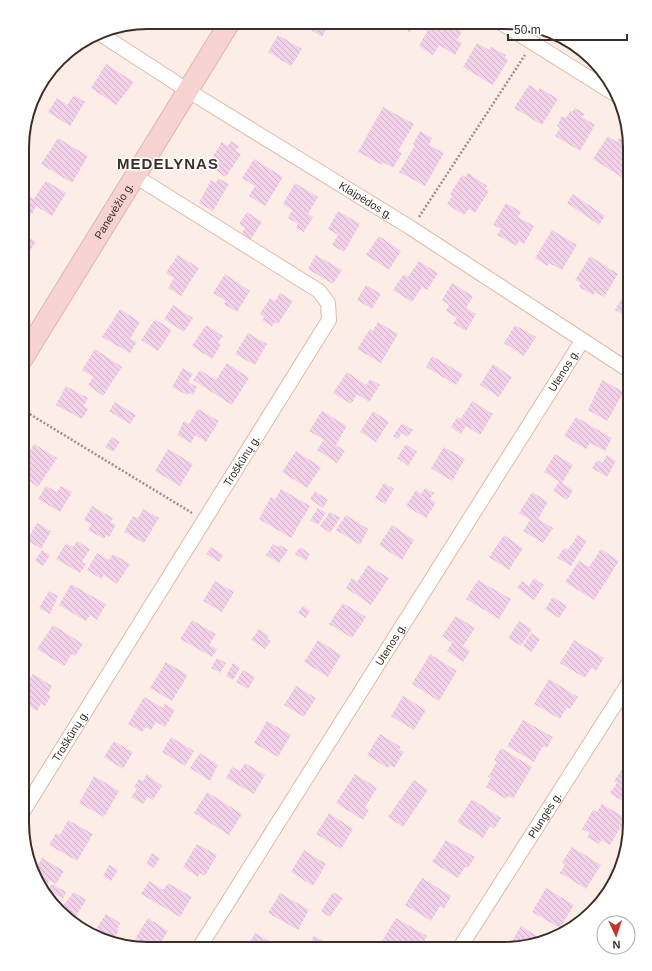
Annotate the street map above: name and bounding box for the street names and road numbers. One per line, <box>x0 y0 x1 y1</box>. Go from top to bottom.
street label: Klaipėdos g. <box>337 179 395 221</box>
street label: Panevėžio g. <box>92 180 136 241</box>
street label: Utenos g. <box>546 347 581 394</box>
street label: Troškūnų g. <box>221 433 262 488</box>
street label: Utenos g. <box>373 621 408 668</box>
street label: Troškūnų g. <box>50 708 90 763</box>
street label: Plungės g. <box>525 790 564 840</box>

